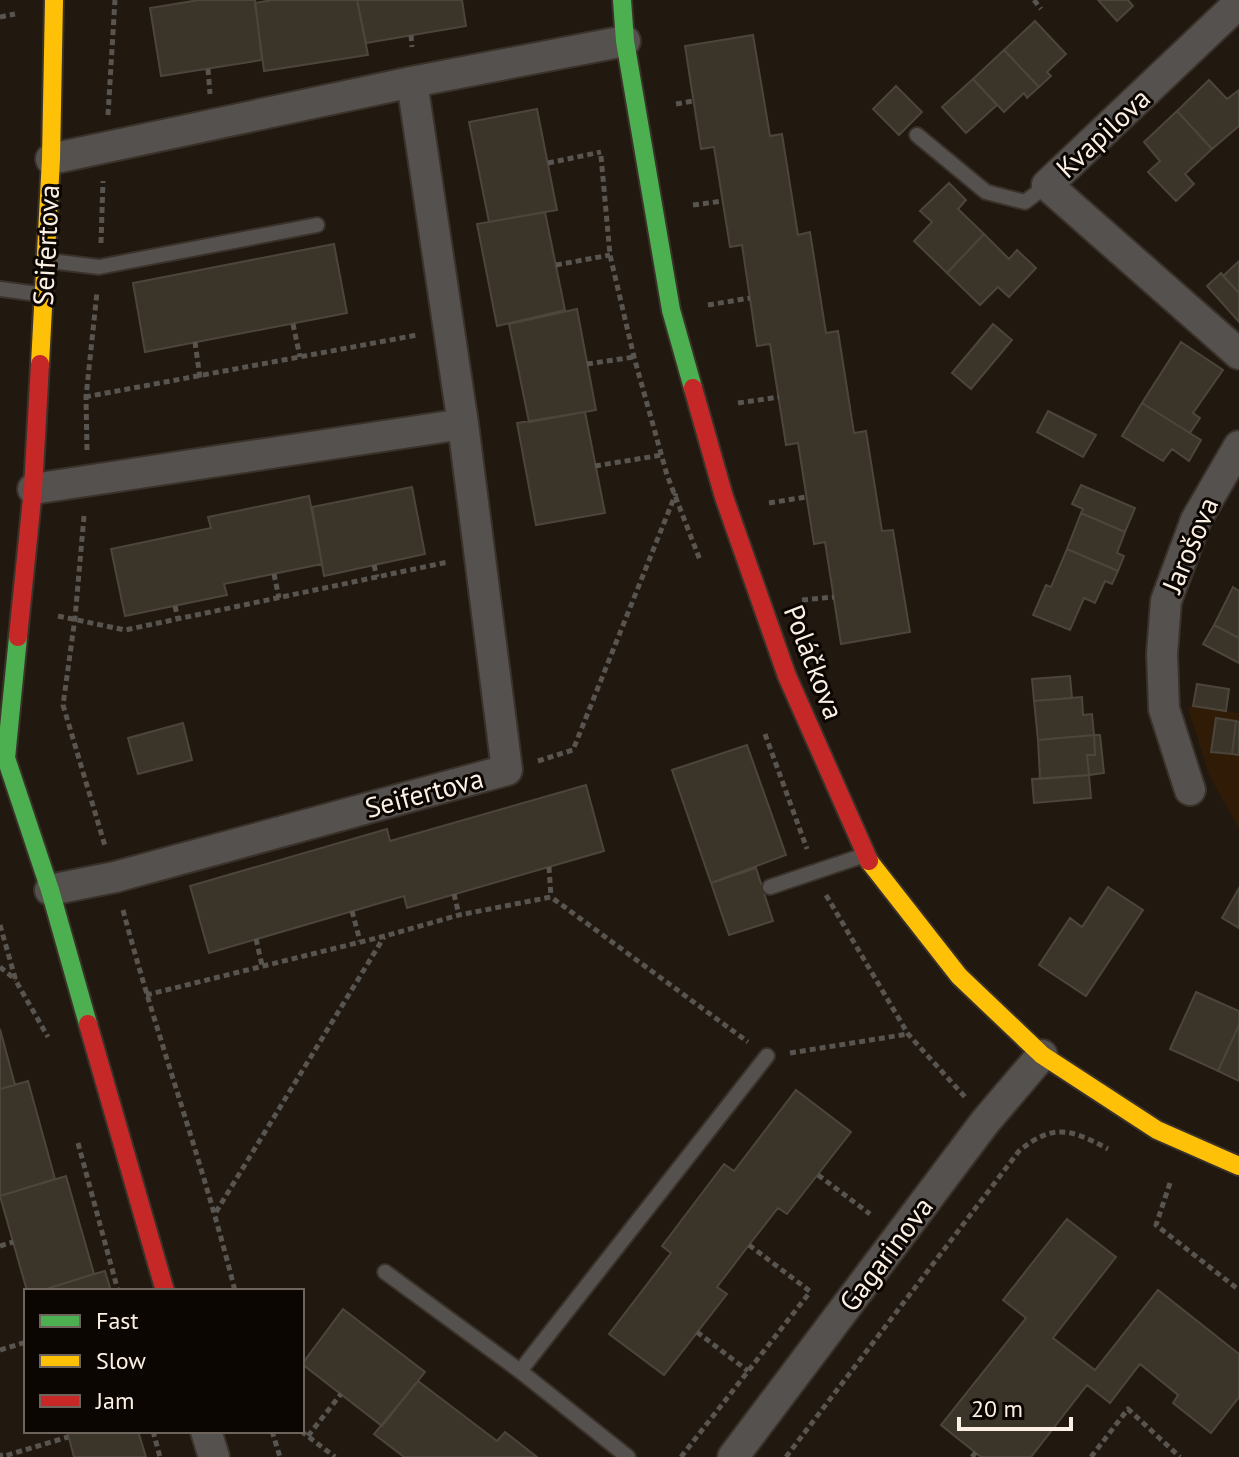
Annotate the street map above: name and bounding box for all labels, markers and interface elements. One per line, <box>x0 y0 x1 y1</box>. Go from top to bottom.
street label: Kvapilova <box>1048 80 1158 186</box>
street label: Seifertova <box>24 184 67 306</box>
street label: Jarošova <box>1153 491 1226 599</box>
street label: Poláčkova <box>776 599 853 724</box>
street label: Seifertova <box>361 759 487 826</box>
street label: Gagarinova <box>830 1189 941 1318</box>
legend <box>24 1289 304 1433</box>
text: Fast <box>96 1305 139 1336</box>
text: Slow <box>96 1345 146 1376</box>
scale bar <box>959 1381 1071 1431</box>
text: Jam <box>95 1385 134 1416</box>
text: 20 m <box>971 1393 1023 1424</box>

